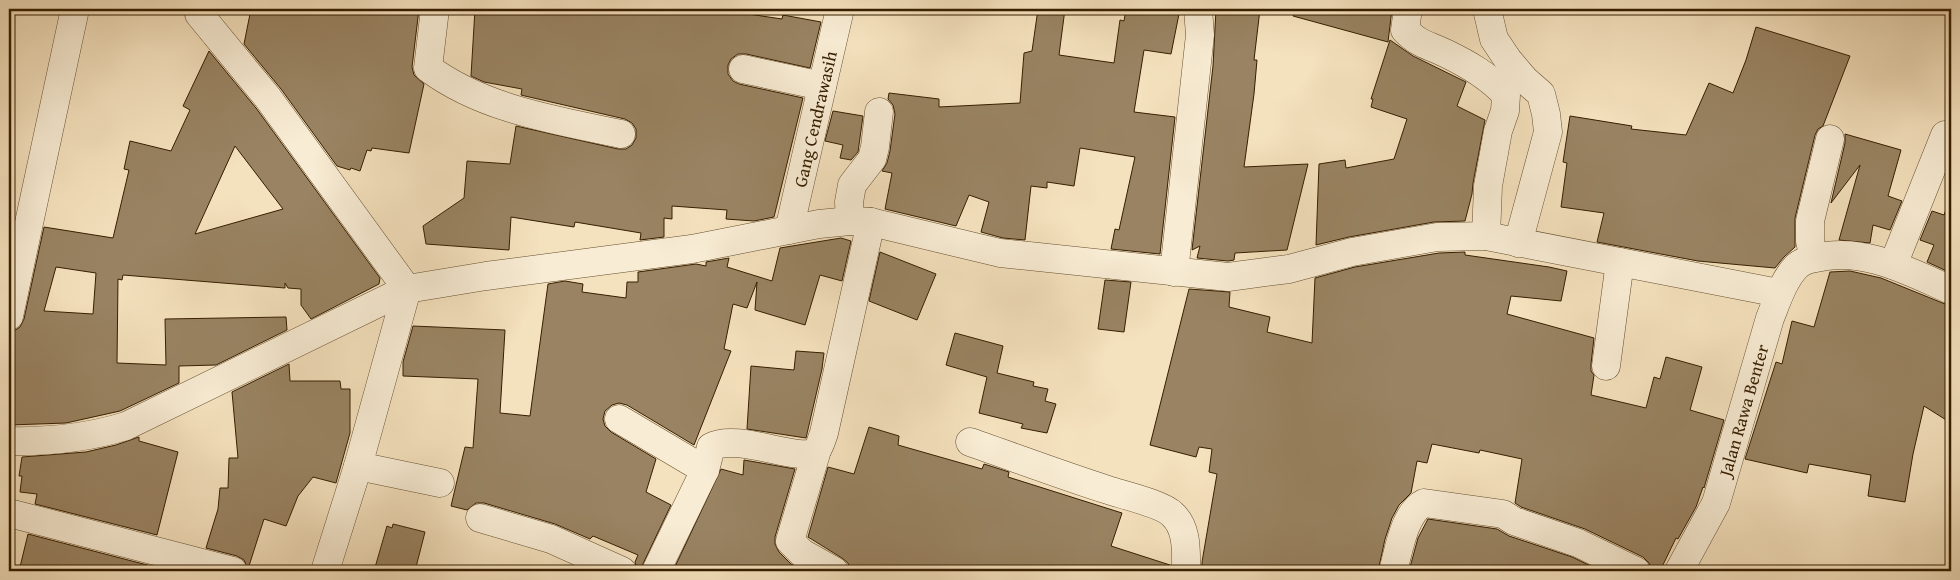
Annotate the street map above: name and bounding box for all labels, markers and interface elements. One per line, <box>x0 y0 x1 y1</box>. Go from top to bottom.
street label: Gang Cendrawasih <box>786 48 843 190</box>
street label: Jalan Rawa Benter <box>1710 340 1775 481</box>

